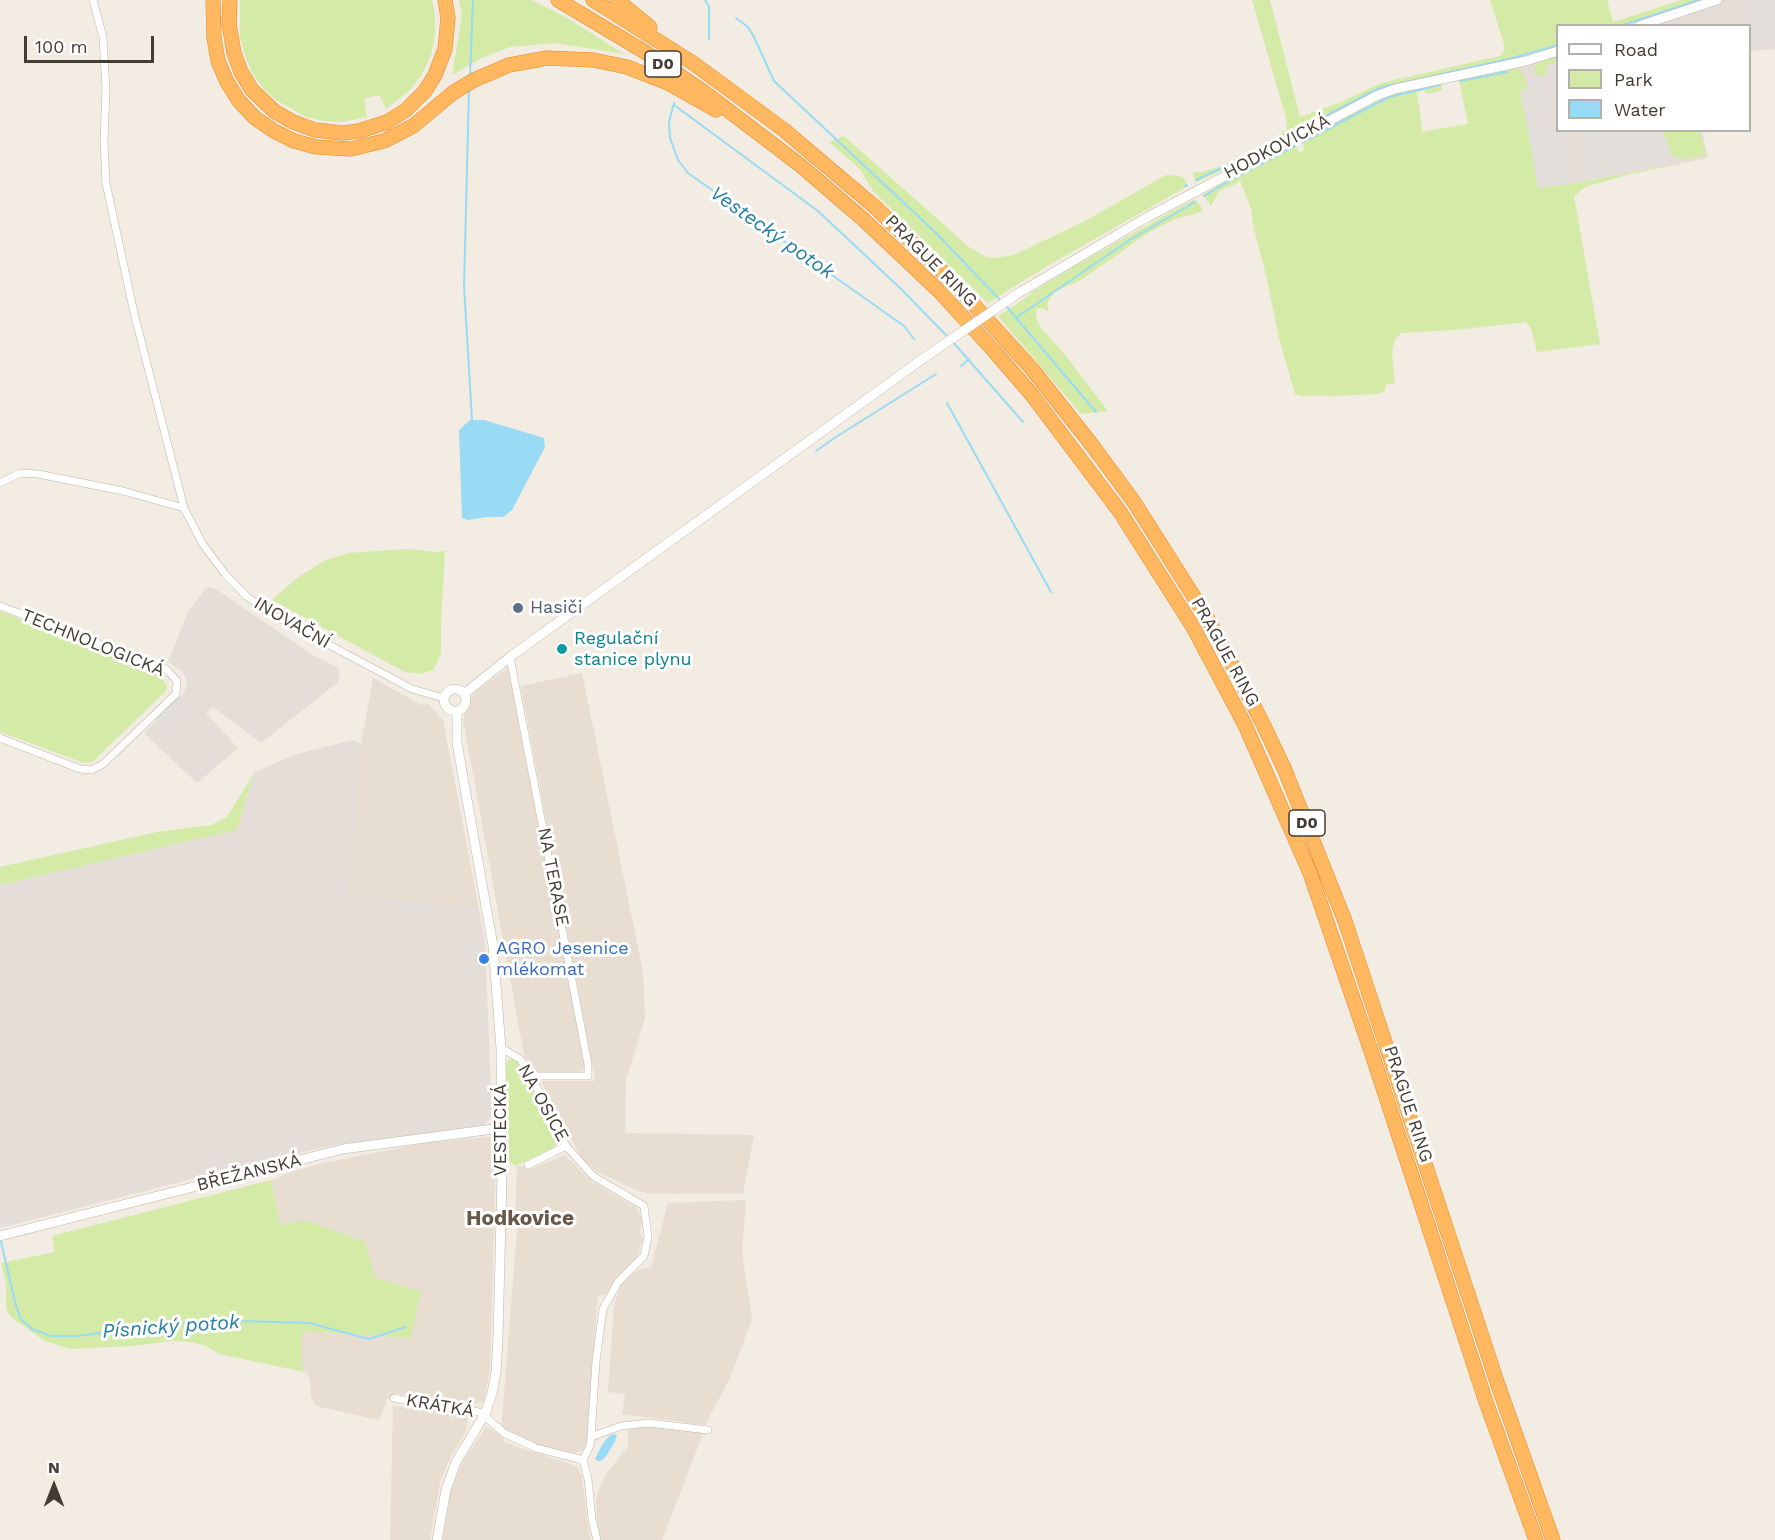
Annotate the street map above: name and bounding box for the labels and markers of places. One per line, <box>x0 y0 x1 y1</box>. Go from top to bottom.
place label: Hasiči <box>530 597 582 619</box>
marker: Hasiči <box>511 601 525 615</box>
place label: Regulační stanice plynu <box>574 628 692 670</box>
marker: Regulační stanice plynu <box>555 642 569 656</box>
place label: AGRO Jesenice mlékomat <box>496 938 629 980</box>
marker: AGRO Jesenice mlékomat <box>477 952 491 966</box>

